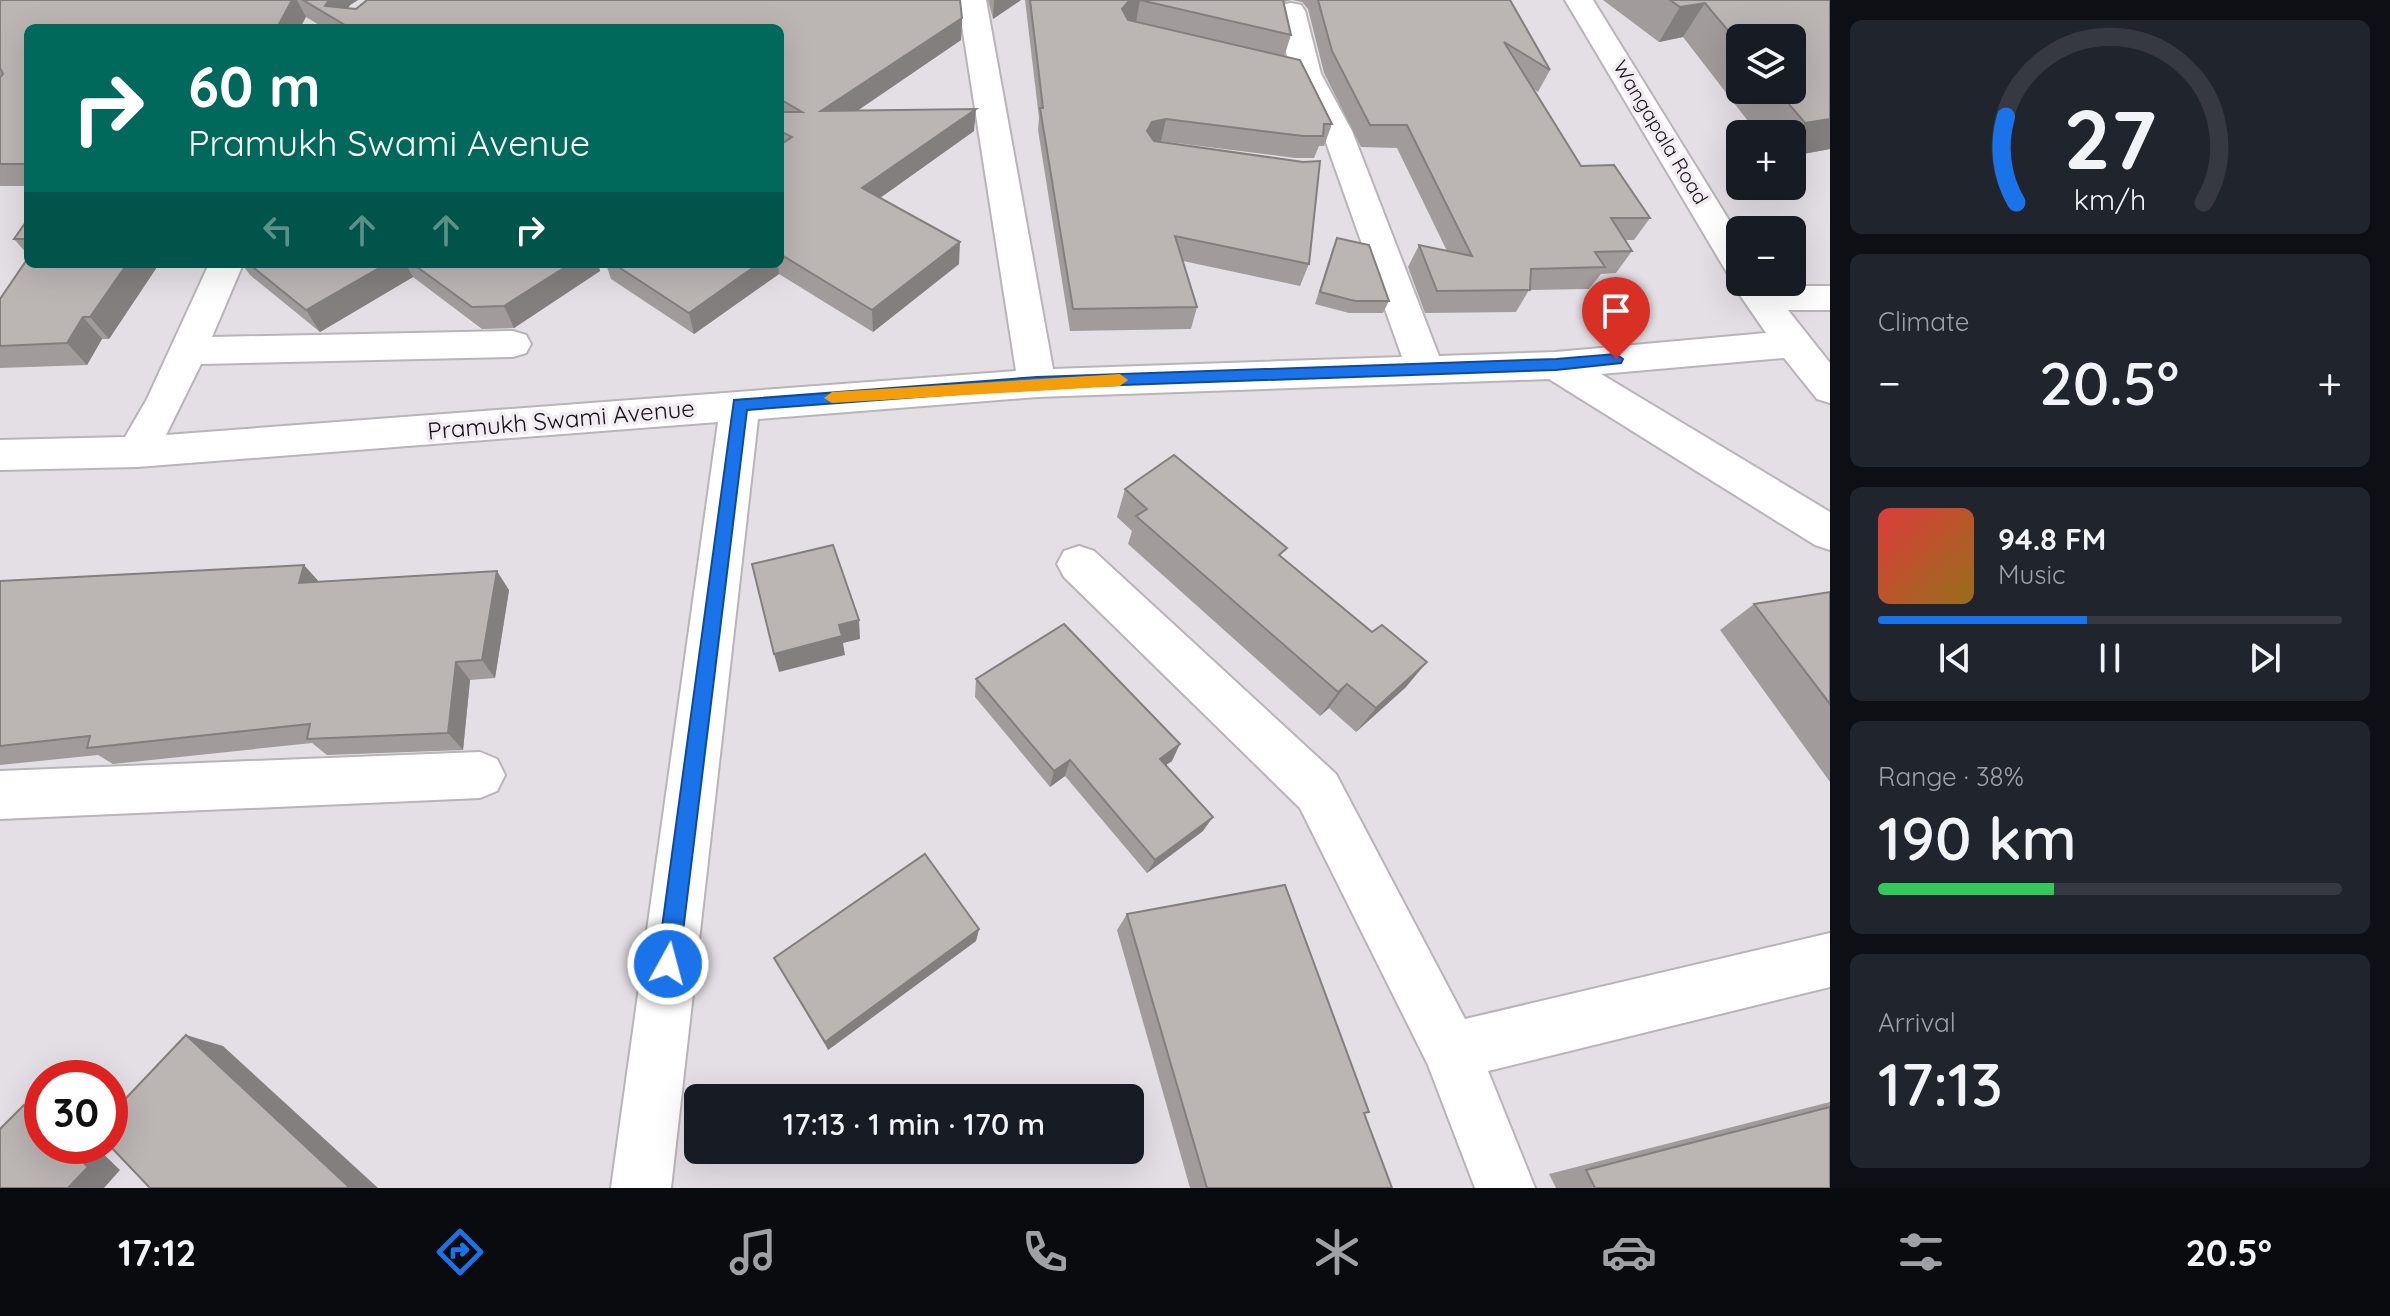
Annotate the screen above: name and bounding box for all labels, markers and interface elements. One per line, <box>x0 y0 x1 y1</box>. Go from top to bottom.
map controls <box>1726 24 1806 296</box>
button: layers <box>1726 24 1806 104</box>
text: 60 m <box>188 51 321 121</box>
icon: right <box>56 56 160 160</box>
street label: Wangapala Road <box>1608 56 1714 208</box>
text: 27 <box>2063 85 2157 189</box>
text: Pramukh Swami Avenue <box>188 120 590 165</box>
button: + <box>1726 120 1806 200</box>
text: km/h <box>2074 181 2146 217</box>
icon: left <box>256 208 300 252</box>
icon: ahead <box>340 208 384 252</box>
icon: ahead <box>424 208 468 252</box>
icon: right <box>508 208 552 252</box>
button: − <box>1726 216 1806 296</box>
pin <box>1582 277 1650 359</box>
icon: arrive <box>1594 289 1638 333</box>
text: Climate <box>1878 305 1969 338</box>
text: 20.5° <box>2039 345 2179 420</box>
text: − <box>1878 355 1901 410</box>
text: + <box>2317 355 2342 410</box>
street label: Pramukh Swami Avenue <box>426 392 696 446</box>
text: 94.8 FM <box>1998 520 2106 558</box>
text: Music <box>1998 558 2066 591</box>
icon: previous <box>1933 636 1977 680</box>
icon: pause <box>2088 636 2132 680</box>
icon: next <box>2243 636 2287 680</box>
text: Range · 38% <box>1878 760 2024 793</box>
text: 190 km <box>1878 800 2077 875</box>
position arrow <box>626 922 710 1006</box>
text: Arrival <box>1878 1006 1956 1039</box>
text: 17:13 <box>1878 1046 2003 1121</box>
speed limit sign: 30 <box>24 1060 128 1164</box>
text: 17:13 · 1 min · 170 m <box>783 1105 1045 1143</box>
icon: directions <box>432 1224 488 1280</box>
icon: music <box>725 1224 781 1280</box>
icon: phone <box>1017 1224 1073 1280</box>
icon: climate <box>1309 1224 1365 1280</box>
icon: car <box>1601 1224 1657 1280</box>
icon: filters <box>1893 1224 1949 1280</box>
text: 17:12 <box>118 1230 196 1275</box>
text: 20.5° <box>2185 1230 2272 1275</box>

